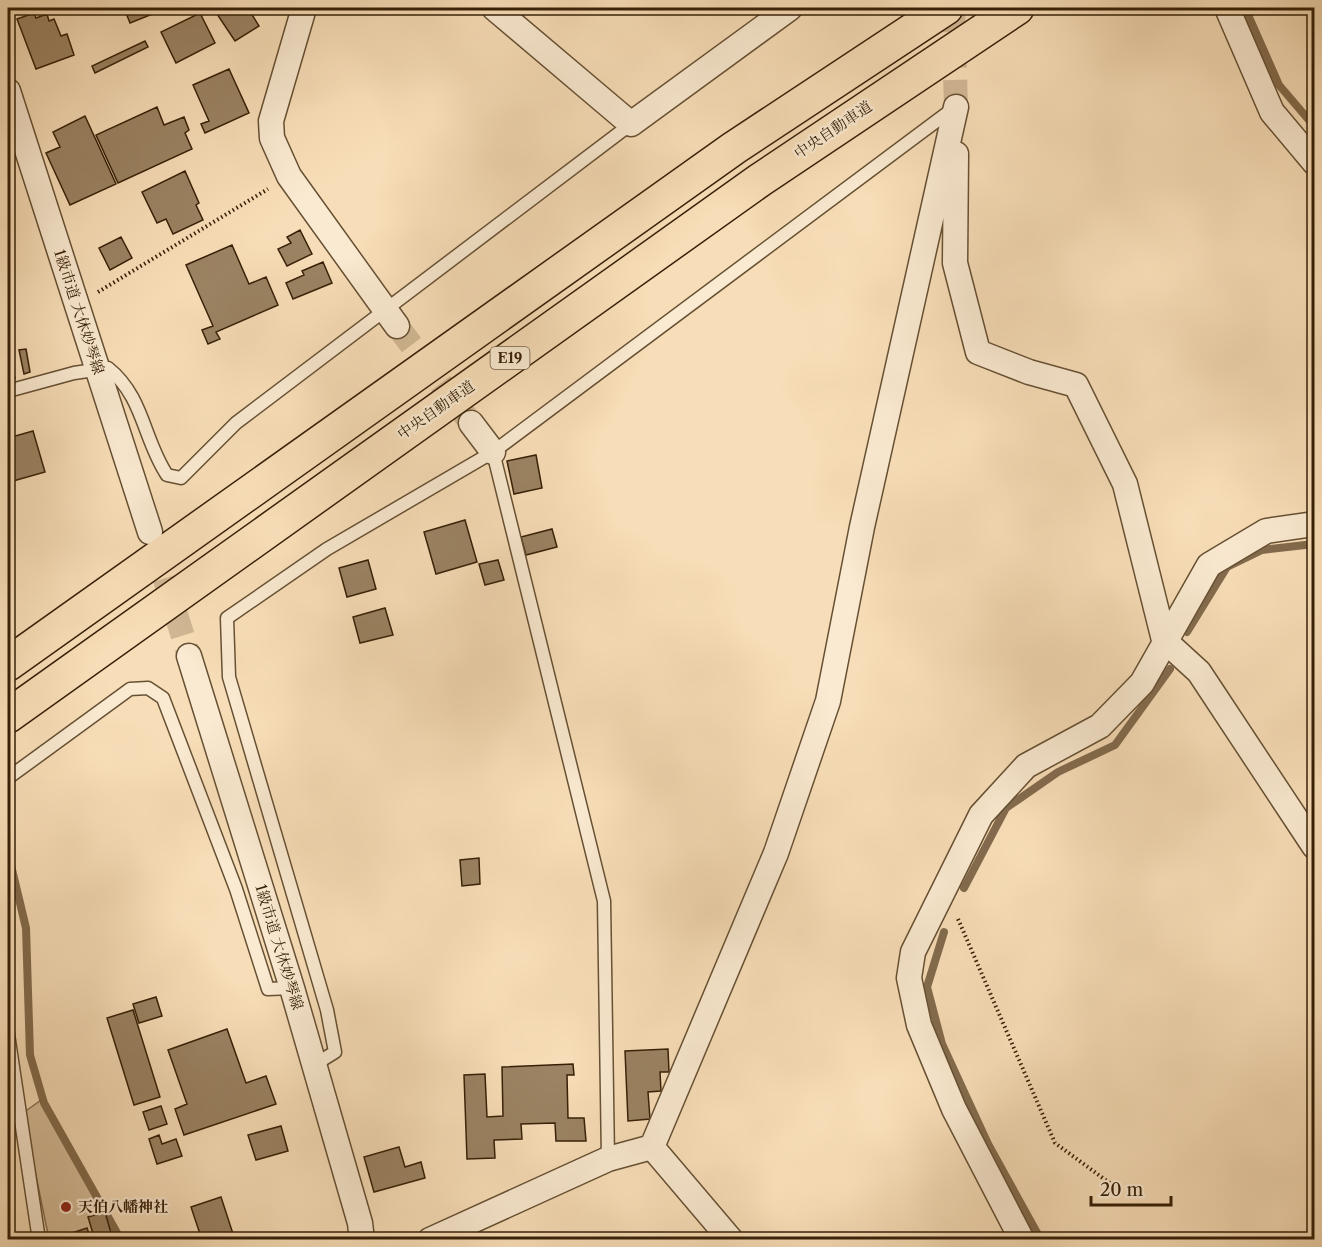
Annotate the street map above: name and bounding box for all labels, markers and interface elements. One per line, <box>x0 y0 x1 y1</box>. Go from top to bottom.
street label: 中央自動車道 <box>790 97 875 163</box>
street label: 1級市道 大休妙琴線 <box>50 247 109 377</box>
road number: E19 <box>490 347 530 369</box>
street label: 中央自動車道 <box>393 376 478 443</box>
street label: 1級市道 大休妙琴線 <box>251 882 308 1012</box>
scale bar <box>1091 1169 1170 1207</box>
text: 20 m <box>1100 1179 1144 1201</box>
place label: 天伯八幡神社 <box>78 1197 168 1216</box>
marker: 天伯八幡神社 <box>59 1200 73 1214</box>

